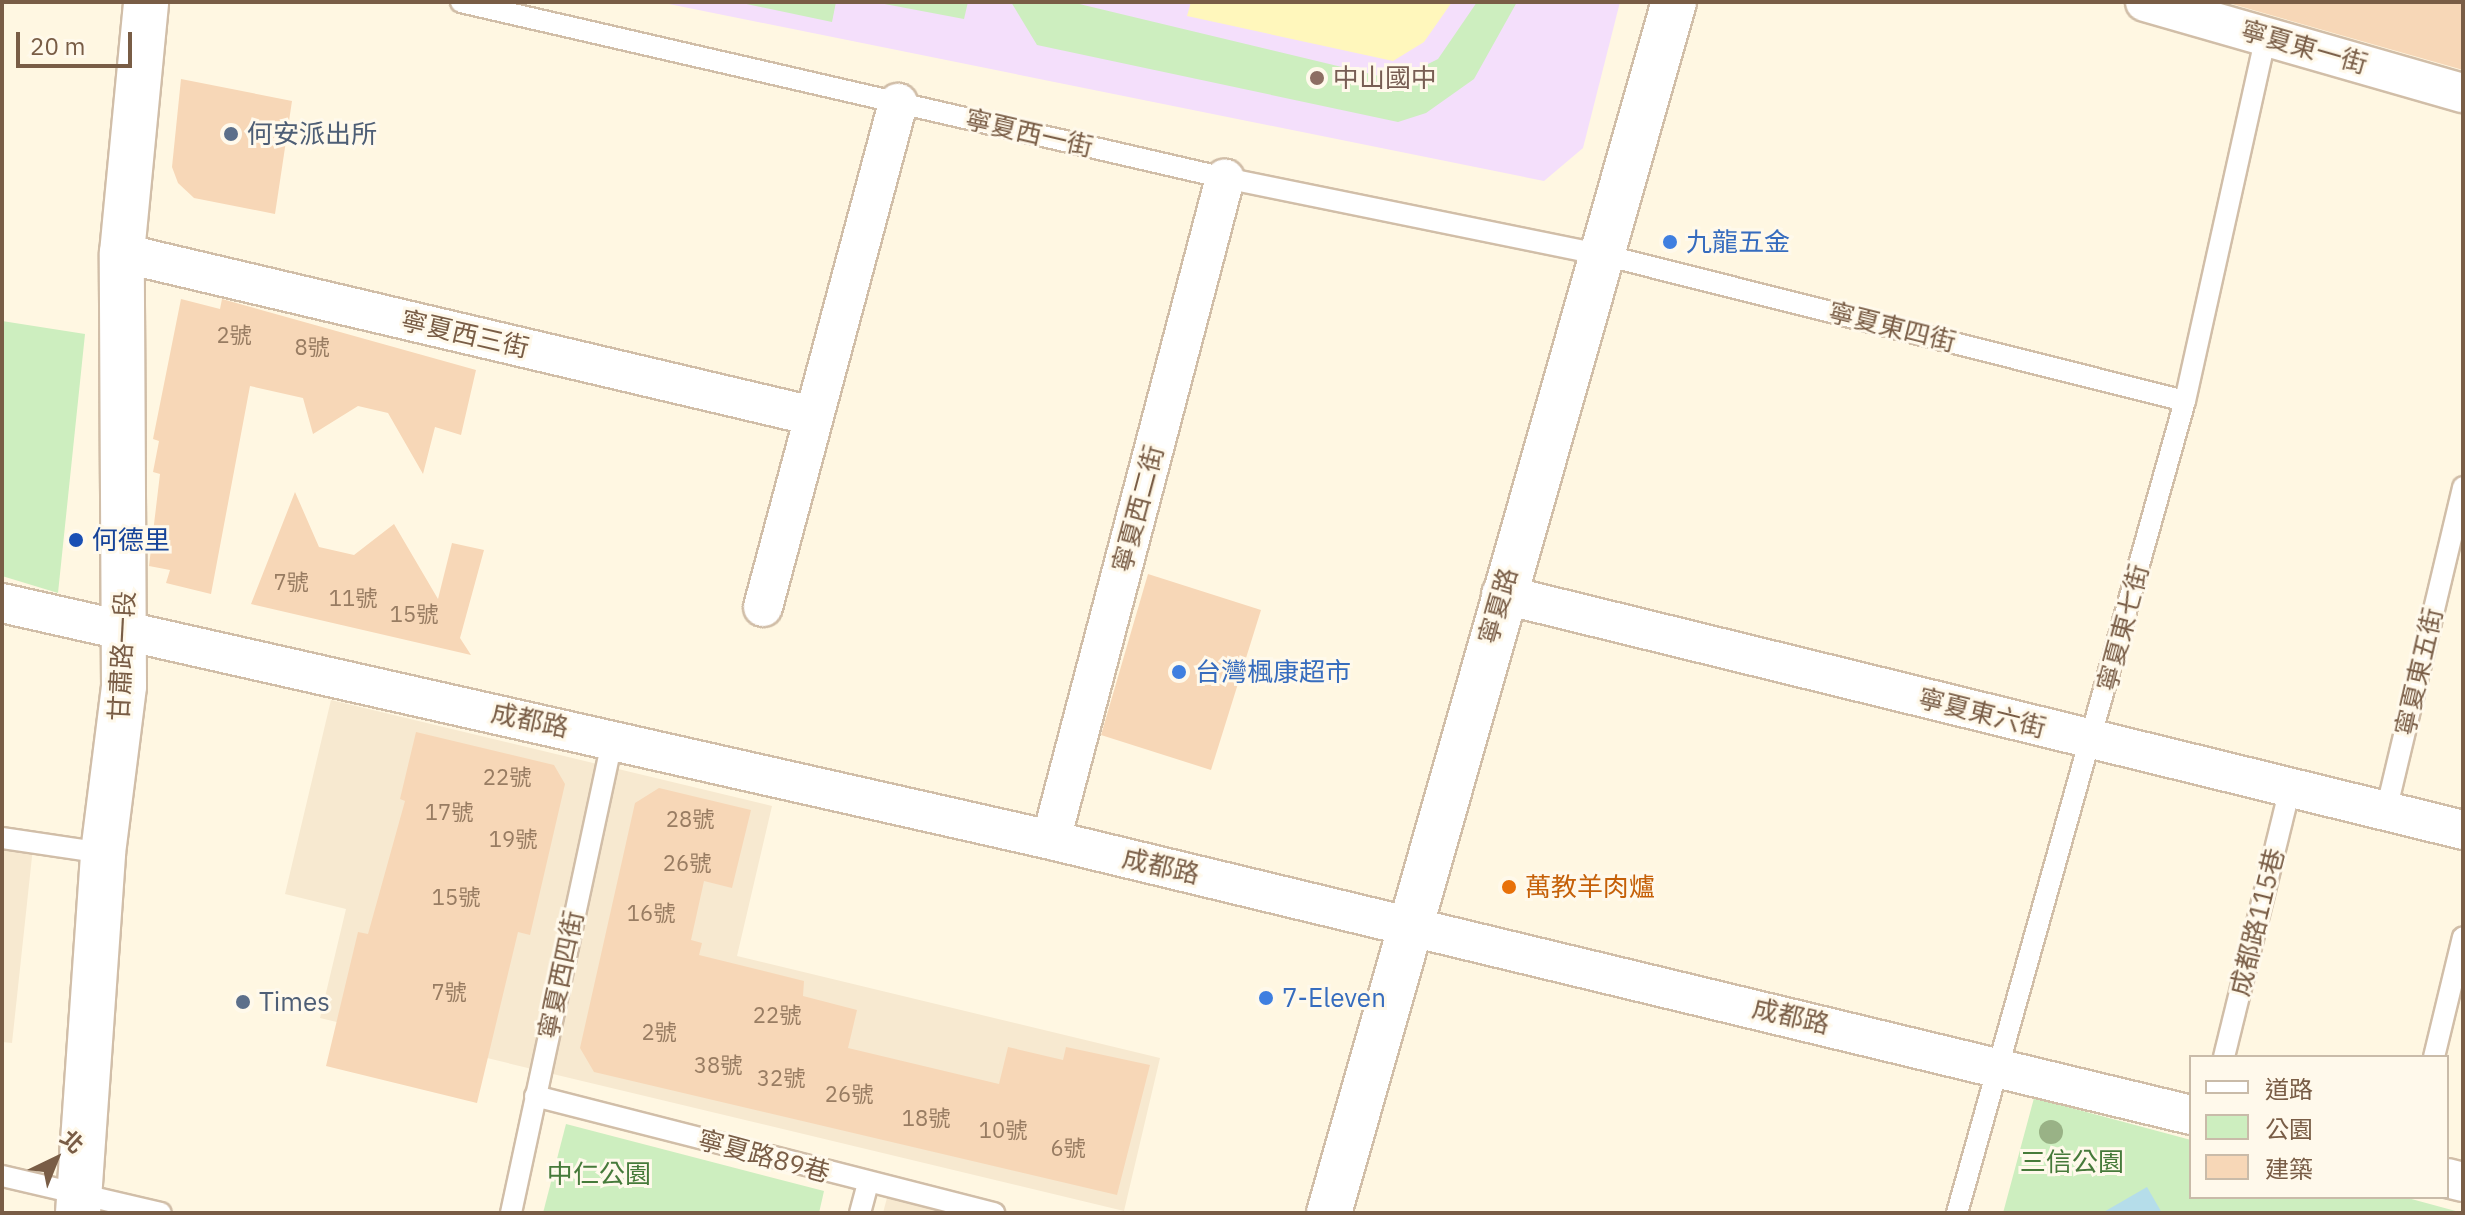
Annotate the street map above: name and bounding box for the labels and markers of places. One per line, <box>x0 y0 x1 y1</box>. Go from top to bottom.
place label: 中山國中 <box>1333 62 1437 94</box>
marker: 中山國中 <box>1308 69 1326 87</box>
place label: 何安派出所 <box>247 118 377 150</box>
marker: 何安派出所 <box>222 125 240 143</box>
place label: 九龍五金 <box>1686 226 1790 258</box>
marker: 九龍五金 <box>1661 233 1679 251</box>
place label: 何德里 <box>92 524 170 556</box>
marker: 何德里 <box>67 531 85 549</box>
place label: 台灣楓康超市 <box>1195 656 1351 688</box>
marker: 台灣楓康超市 <box>1170 663 1188 681</box>
place label: 萬教羊肉爐 <box>1525 871 1655 903</box>
marker: 萬教羊肉爐 <box>1500 878 1518 896</box>
place label: 7-Eleven <box>1282 982 1386 1014</box>
place label: Times <box>259 986 330 1018</box>
marker: 7-Eleven <box>1257 989 1275 1007</box>
marker: Times <box>234 993 252 1011</box>

